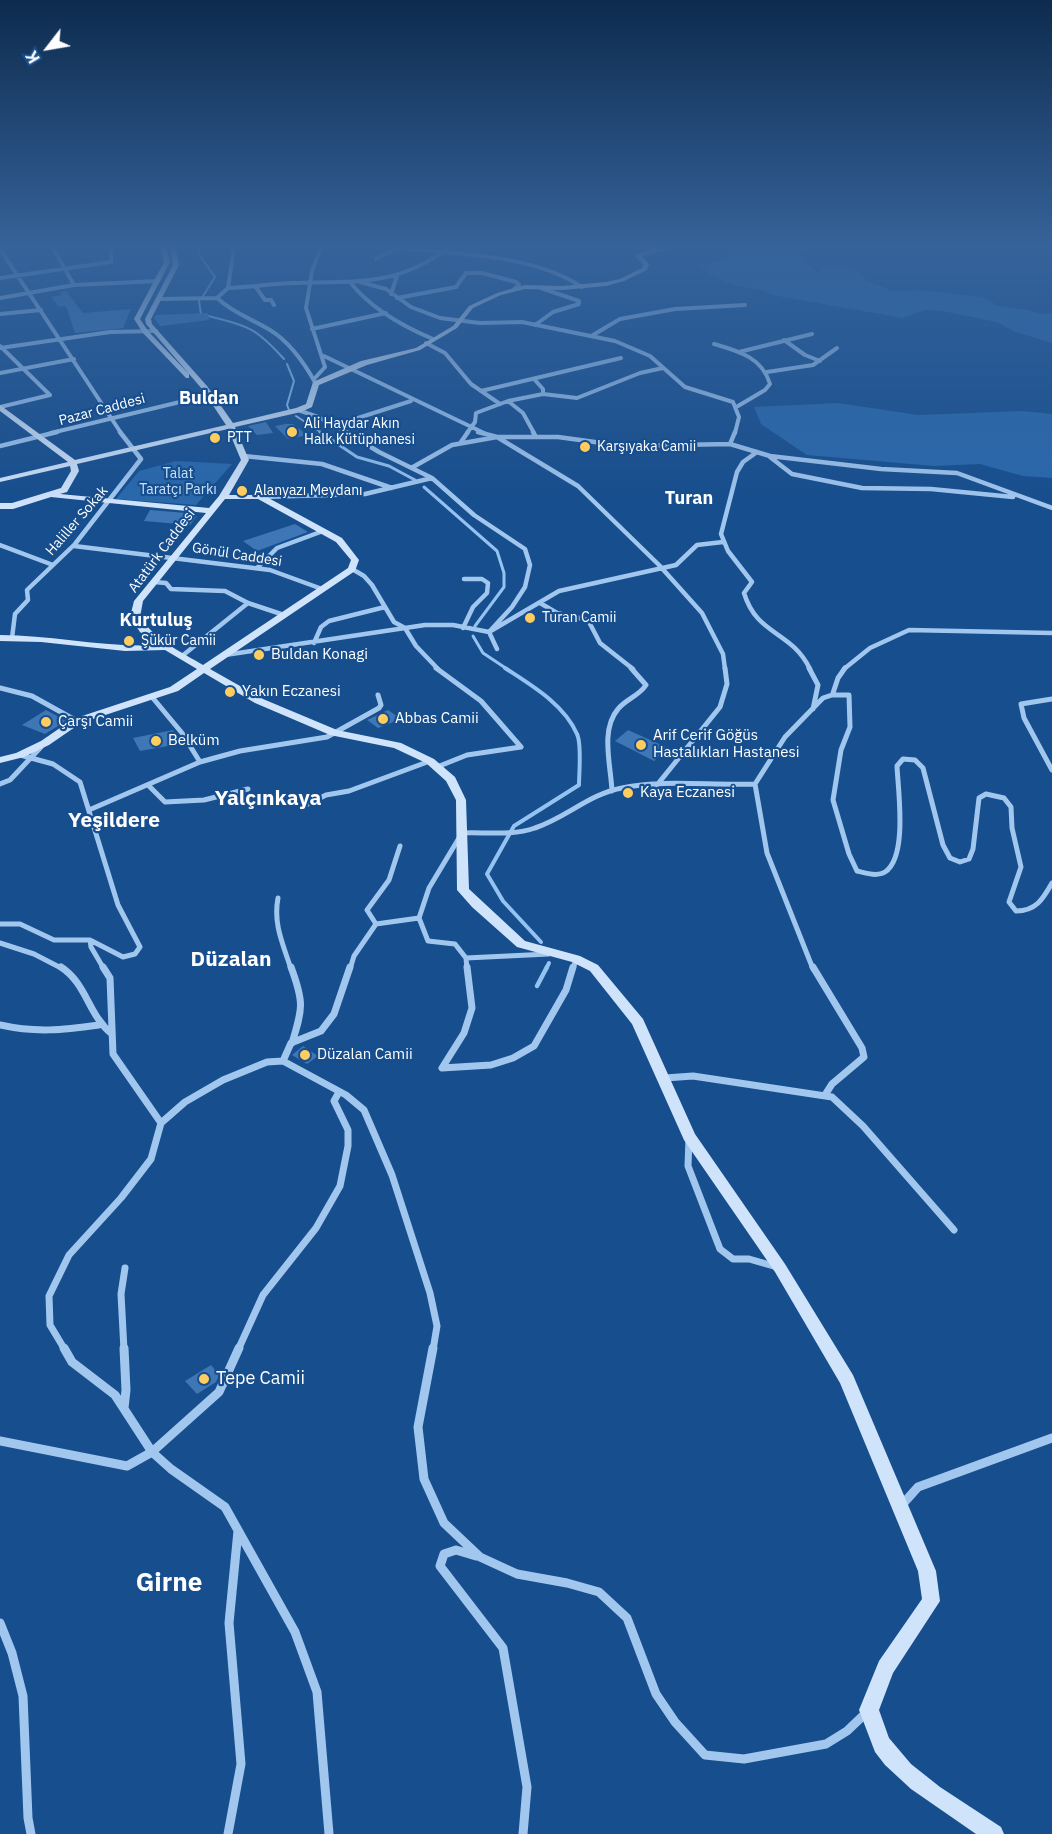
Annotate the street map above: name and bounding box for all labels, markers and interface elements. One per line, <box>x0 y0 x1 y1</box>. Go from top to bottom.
north arrow <box>18 18 78 78</box>
text: K <box>21 47 44 67</box>
district label: Buldan <box>179 388 239 410</box>
street label: Pazar Caddesi <box>57 390 147 430</box>
place label: Ali Haydar Akın Halk Kütüphanesi <box>304 416 415 448</box>
marker: Ali Haydar Akın Halk Kütüphanesi <box>285 425 299 439</box>
place label: PTT <box>227 430 252 446</box>
marker: PTT <box>208 431 222 445</box>
place label: Karşıyaka Camii <box>597 439 696 455</box>
marker: Karşıyaka Camii <box>578 440 592 454</box>
park label: Talat Taratçı Parkı <box>139 466 217 498</box>
street label: Haliller Sokak <box>42 483 112 559</box>
place label: Alanyazı Meydanı <box>254 483 363 499</box>
marker: Alanyazı Meydanı <box>235 484 249 498</box>
district label: Turan <box>665 488 713 510</box>
street label: Atatürk Caddesi <box>125 506 199 596</box>
street label: Gönül Caddesi <box>191 540 283 570</box>
district label: Kurtuluş <box>119 610 193 632</box>
place label: Turan Camii <box>542 610 616 626</box>
marker: Turan Camii <box>523 611 537 625</box>
place label: Şükür Camii <box>141 633 216 649</box>
marker: Şükür Camii <box>122 634 136 648</box>
place label: Buldan Konagi <box>271 646 368 664</box>
marker: Buldan Konagi <box>252 648 266 662</box>
place label: Yakın Eczanesi <box>242 683 341 701</box>
marker: Yakın Eczanesi <box>223 685 237 699</box>
place label: Abbas Camii <box>395 710 479 728</box>
marker: Abbas Camii <box>376 712 390 726</box>
place label: Çarşı Camii <box>58 713 133 731</box>
marker: Çarşı Camii <box>39 715 53 729</box>
place label: Arif Cerif Göğüs Hastalıkları Hastanesi <box>653 727 800 762</box>
place label: Belküm <box>168 732 219 750</box>
marker: Belküm <box>149 734 163 748</box>
marker: Arif Cerif Göğüs Hastalıkları Hastanesi <box>634 738 648 752</box>
place label: Kaya Eczanesi <box>640 784 735 802</box>
district label: Yalçınkaya <box>215 786 321 812</box>
marker: Kaya Eczanesi <box>621 786 635 800</box>
district label: Yeşildere <box>68 808 160 834</box>
district label: Düzalan <box>191 947 271 973</box>
place label: Düzalan Camii <box>317 1046 413 1064</box>
marker: Düzalan Camii <box>298 1048 312 1062</box>
place label: Tepe Camii <box>216 1368 305 1390</box>
marker: Tepe Camii <box>197 1372 211 1386</box>
district label: Girne <box>136 1567 202 1599</box>

